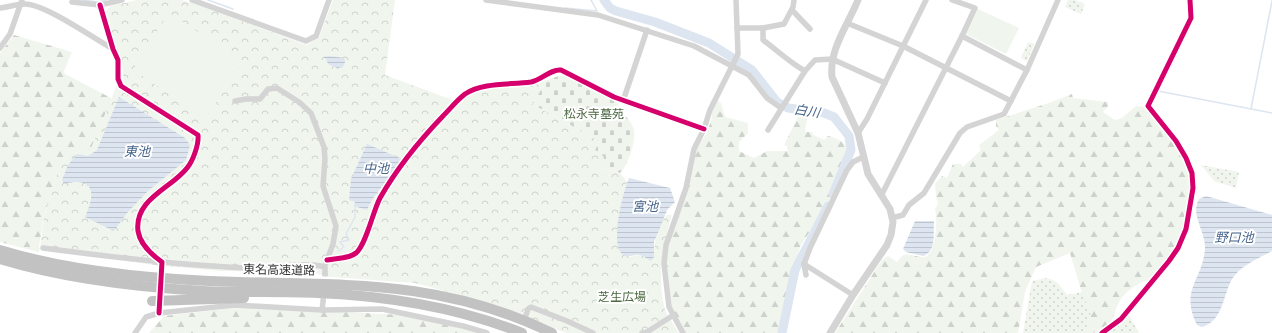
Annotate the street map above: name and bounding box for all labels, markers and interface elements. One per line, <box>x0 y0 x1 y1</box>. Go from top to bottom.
water label: 白川 <box>793 102 823 121</box>
park label: 松永寺墓苑 <box>564 107 624 121</box>
water label: 東池 <box>124 144 152 159</box>
water label: 中池 <box>363 161 391 176</box>
water label: 宮池 <box>632 199 660 214</box>
water label: 野口池 <box>1214 230 1255 245</box>
street label: 東名高速道路 <box>243 262 315 278</box>
park label: 芝生広場 <box>598 290 646 304</box>

